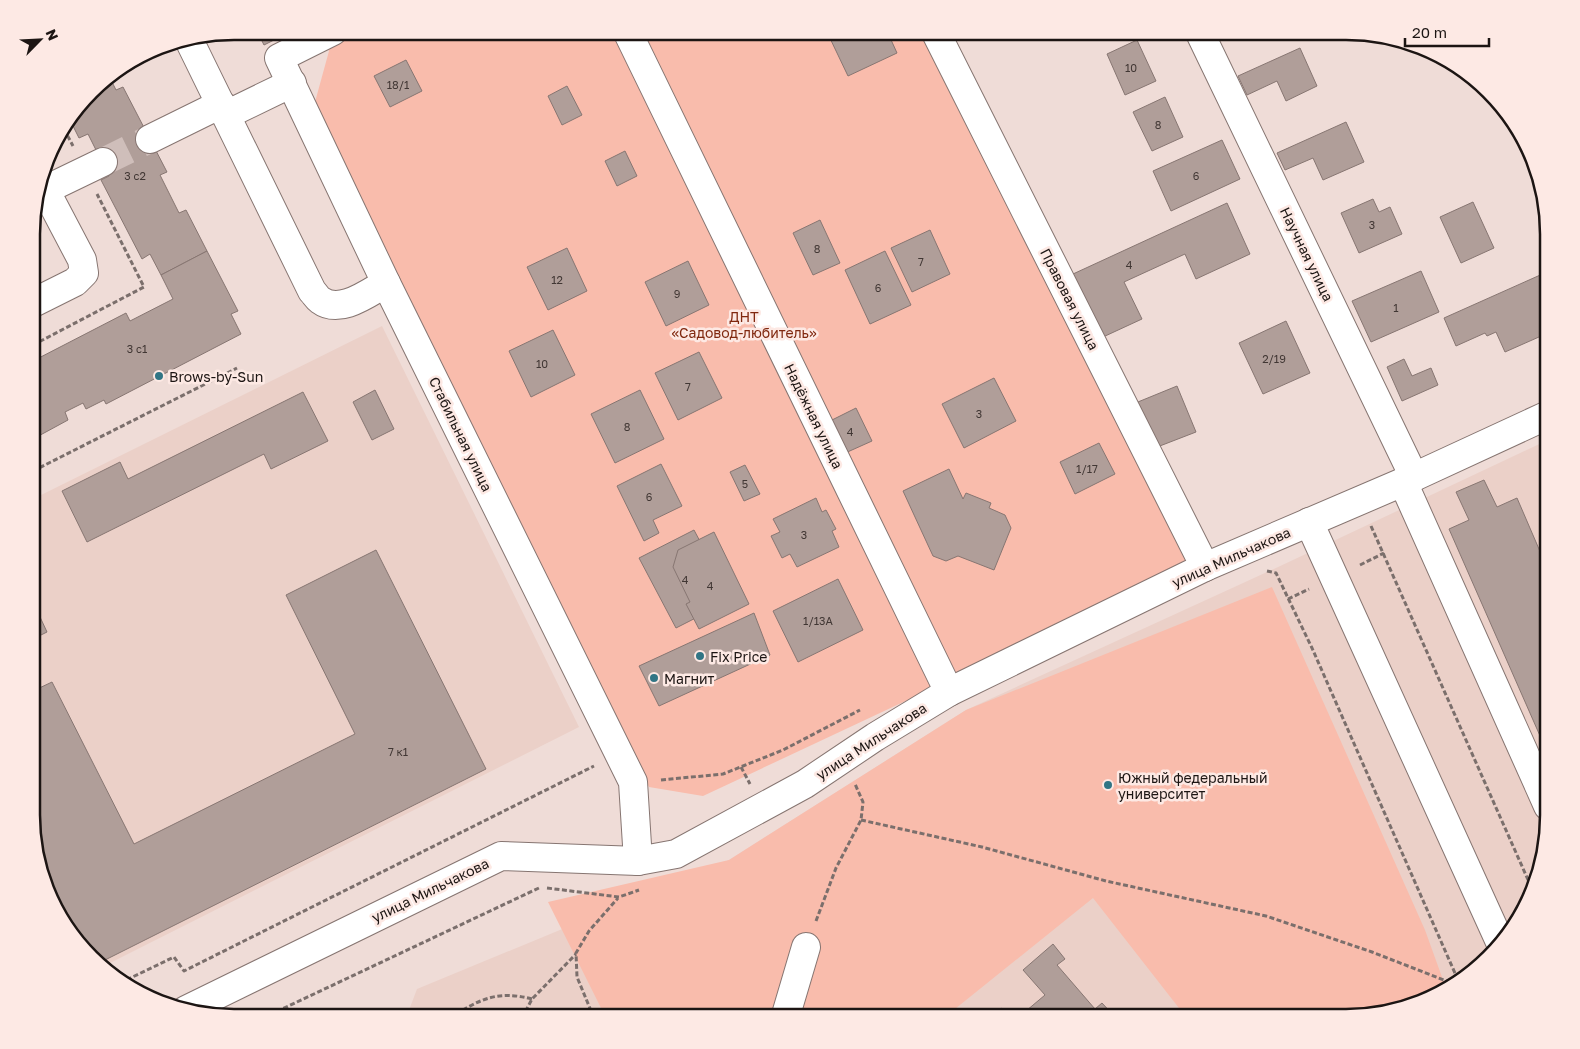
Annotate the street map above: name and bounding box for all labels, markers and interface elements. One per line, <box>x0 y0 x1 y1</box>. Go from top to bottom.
north arrow <box>15 15 65 65</box>
scale bar <box>1405 15 1489 47</box>
text: 20 m <box>1412 23 1447 41</box>
text: N <box>42 26 62 43</box>
house number: 10 <box>1125 61 1137 74</box>
house number: 18/1 <box>387 78 409 91</box>
house number: 8 <box>1155 118 1162 131</box>
house number: 3 с2 <box>124 169 146 182</box>
house number: 6 <box>1193 169 1200 182</box>
street label: Научная улица <box>1277 204 1337 304</box>
house number: 3 <box>1369 218 1375 231</box>
house number: 8 <box>814 242 821 255</box>
street label: Правовая улица <box>1037 245 1103 353</box>
house number: 7 <box>918 255 924 268</box>
house number: 4 <box>1126 258 1133 271</box>
house number: 12 <box>551 273 563 286</box>
house number: 6 <box>875 281 882 294</box>
house number: 9 <box>674 287 680 300</box>
house number: 1 <box>1393 301 1399 314</box>
park label: ДНТ «Садовод-любитель» <box>671 308 817 341</box>
house number: 3 с1 <box>127 342 147 355</box>
house number: 2/19 <box>1262 352 1286 365</box>
house number: 10 <box>536 357 548 370</box>
street label: Надёжная улица <box>781 361 847 471</box>
place label: Brows-by-Sun <box>169 368 263 385</box>
marker: Brows-by-Sun <box>153 370 165 382</box>
street label: Стабильная улица <box>426 374 496 494</box>
house number: 7 <box>685 380 691 393</box>
house number: 3 <box>976 407 982 420</box>
house number: 8 <box>624 420 631 433</box>
house number: 4 <box>847 425 854 438</box>
house number: 1/17 <box>1076 462 1098 475</box>
house number: 5 <box>742 477 748 490</box>
house number: 6 <box>646 490 653 503</box>
street label: улица Мильчакова <box>1169 523 1293 591</box>
house number: 3 <box>801 528 807 541</box>
house number: 4 <box>682 573 689 586</box>
house number: 4 <box>707 579 714 592</box>
house number: 1/13А <box>803 614 834 627</box>
place label: Fix Price <box>710 648 767 665</box>
marker: Fix Price <box>694 650 706 662</box>
place label: Магнит <box>664 670 714 687</box>
marker: Магнит <box>648 672 660 684</box>
street label: улица Мильчакова <box>813 699 929 783</box>
house number: 7 к1 <box>388 745 408 758</box>
place label: Южный федеральный университет <box>1118 769 1267 802</box>
marker: Южный федеральный университет <box>1102 779 1114 791</box>
street label: улица Мильчакова <box>369 854 491 926</box>

